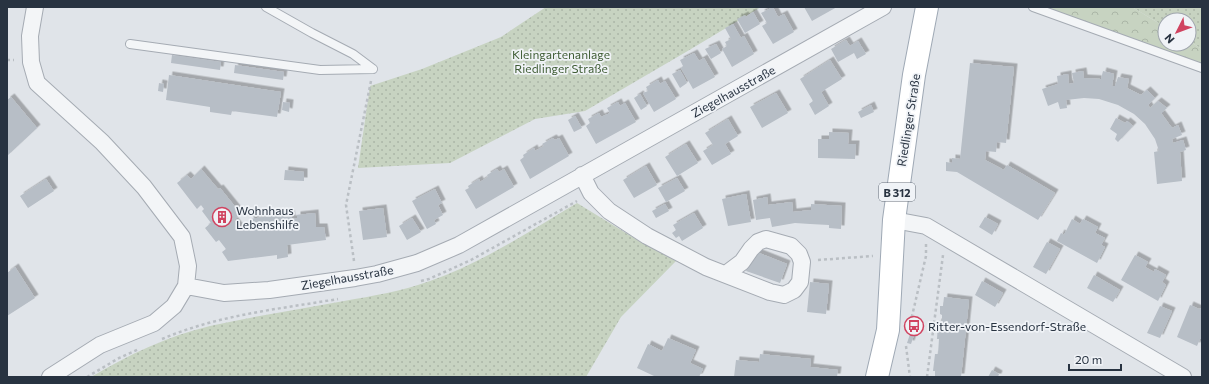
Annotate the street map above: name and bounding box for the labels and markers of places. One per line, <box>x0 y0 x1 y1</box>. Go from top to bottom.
place label: Wohnhaus Lebenshilfe <box>236 203 299 231</box>
building icon: Wohnhaus Lebenshilfe <box>211 206 233 228</box>
bus stop icon: Ritter-von-Essendorf-Straße <box>903 315 925 337</box>
place label: Ritter-von-Essendorf-Straße <box>928 319 1086 333</box>

